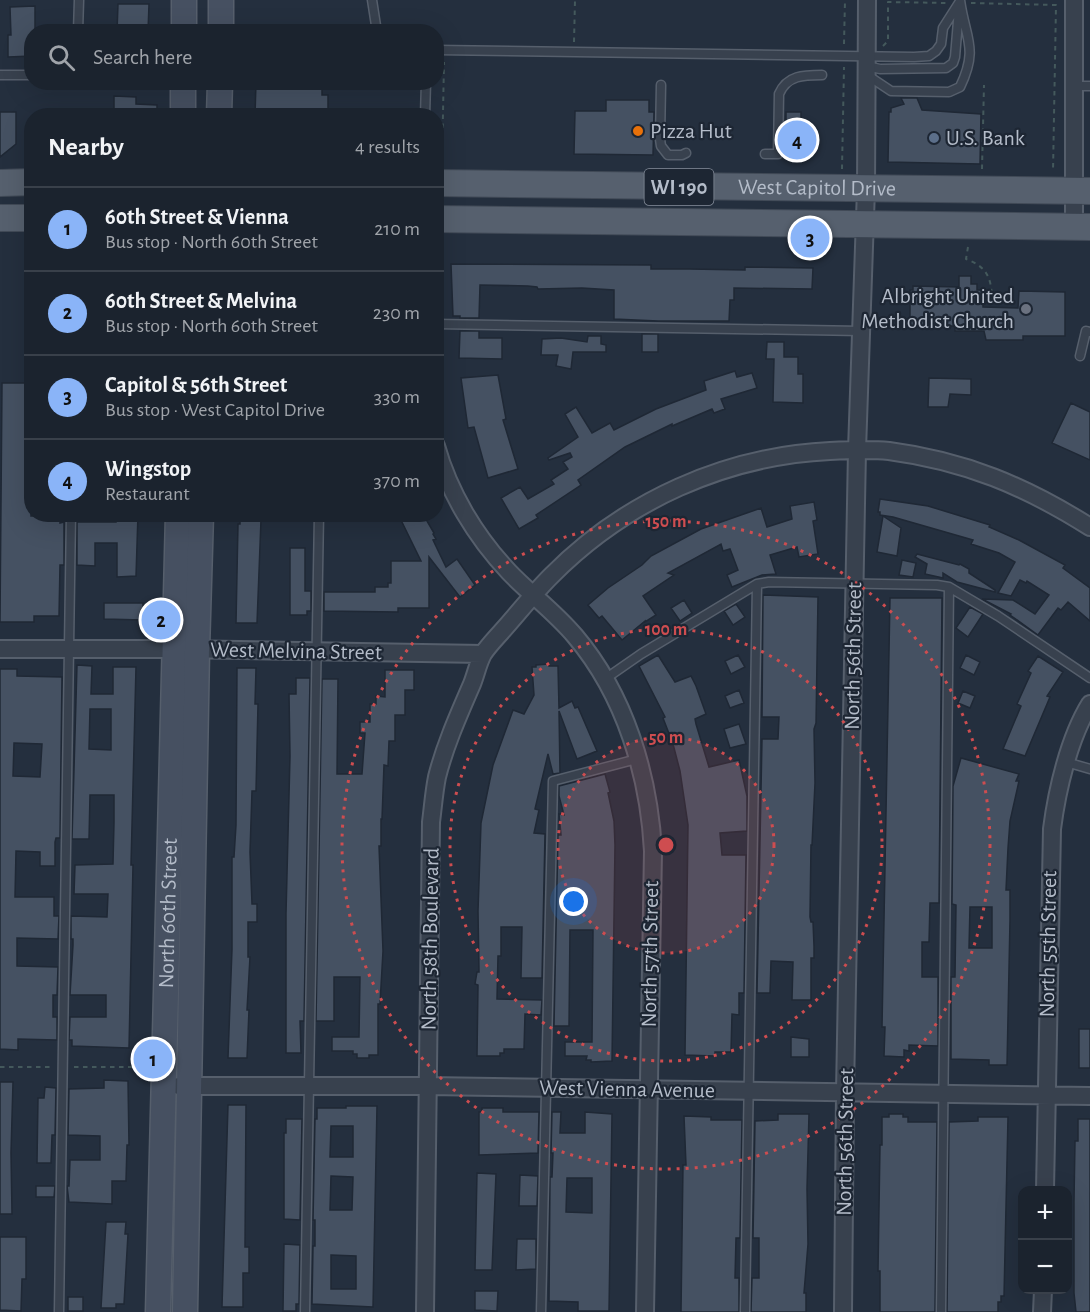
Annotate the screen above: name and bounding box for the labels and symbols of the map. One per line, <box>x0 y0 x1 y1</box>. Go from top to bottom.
pin: 4 <box>778 118 816 162</box>
place label: Pizza Hut <box>650 120 732 142</box>
marker: Pizza Hut <box>631 124 645 138</box>
place label: U.S. Bank <box>946 127 1025 149</box>
marker: U.S. Bank <box>927 131 941 145</box>
road number: WI 190 <box>644 169 714 205</box>
street label: West Capitol Drive <box>738 176 896 200</box>
pin: 3 <box>790 216 830 260</box>
place label: Albright United Methodist Church <box>861 285 1014 332</box>
marker: Albright United Methodist Church <box>1019 302 1033 316</box>
text: 150 m <box>646 513 686 531</box>
street label: North 56th Street <box>841 582 865 730</box>
pin: 2 <box>142 598 180 642</box>
text: 100 m <box>645 621 687 639</box>
street label: West Melvina Street <box>210 639 382 663</box>
text: 50 m <box>649 729 683 747</box>
centre of rings <box>656 835 676 855</box>
street label: North 60th Street <box>155 838 181 989</box>
street label: North 58th Boulevard <box>417 847 443 1031</box>
street label: North 55th Street <box>1036 870 1060 1018</box>
street label: North 57th Street <box>638 881 662 1027</box>
your location <box>559 887 588 916</box>
pin: 1 <box>134 1036 172 1082</box>
street label: North 56th Street <box>833 1068 857 1216</box>
street label: West Vienna Avenue <box>539 1076 715 1102</box>

